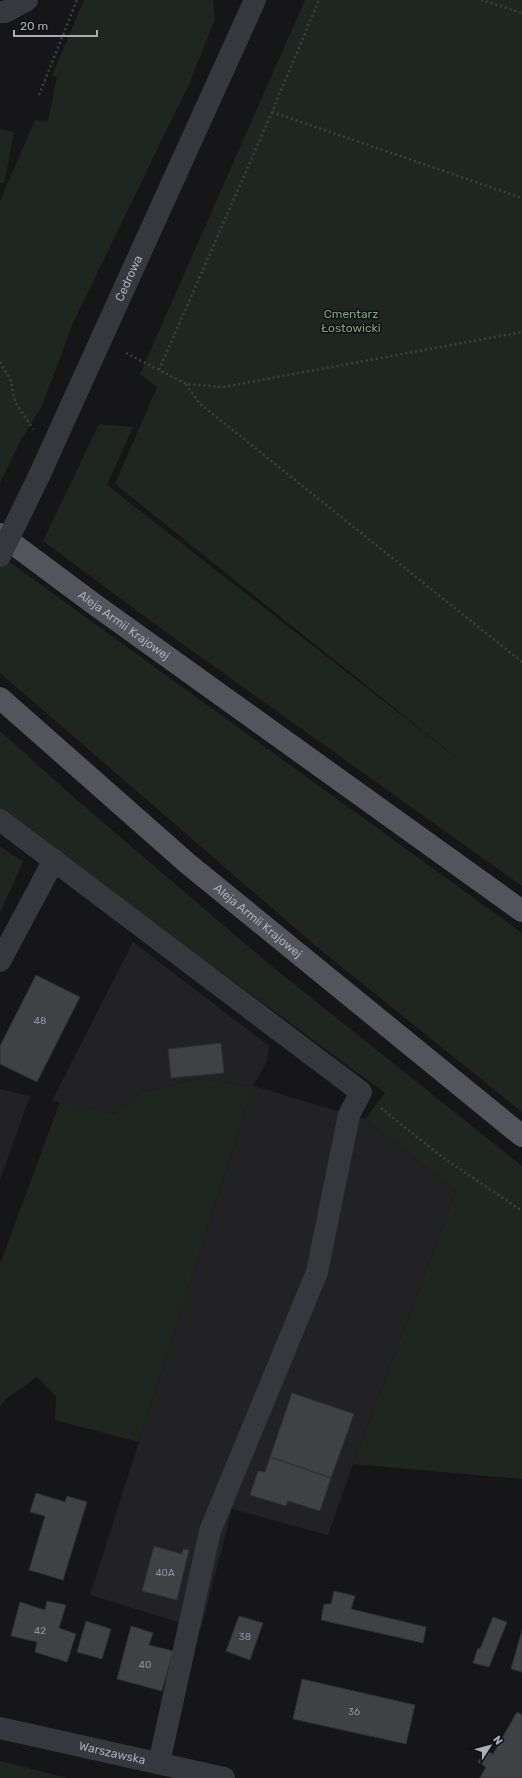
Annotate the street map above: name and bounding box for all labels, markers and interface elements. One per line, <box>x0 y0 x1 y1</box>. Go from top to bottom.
scale bar <box>14 12 97 38</box>
text: 20 m <box>20 19 48 33</box>
street label: Cedrowa <box>112 253 145 304</box>
park label: Cmentarz Łostowicki <box>321 307 381 335</box>
street label: Aleja Armii Krajowej <box>75 588 172 663</box>
street label: Aleja Armii Krajowej <box>211 881 305 961</box>
house number: 48 <box>34 1015 46 1027</box>
house number: 40A <box>155 1567 175 1579</box>
house number: 42 <box>34 1625 46 1637</box>
house number: 38 <box>239 1631 251 1643</box>
house number: 40 <box>139 1659 151 1671</box>
house number: 36 <box>348 1706 360 1718</box>
north arrow <box>470 1726 510 1766</box>
text: N <box>490 1733 505 1748</box>
street label: Warszawska <box>78 1739 147 1767</box>

